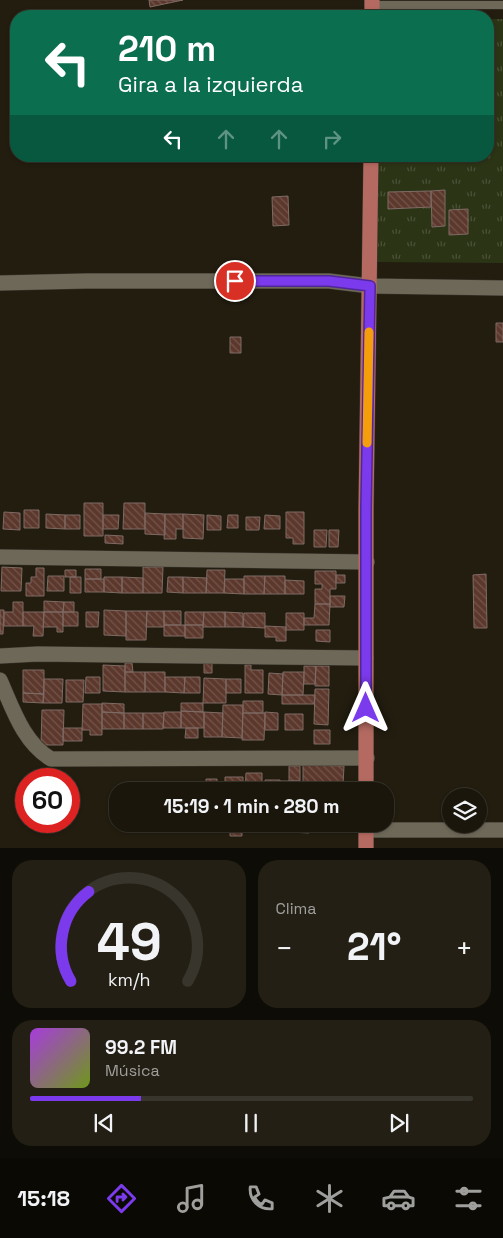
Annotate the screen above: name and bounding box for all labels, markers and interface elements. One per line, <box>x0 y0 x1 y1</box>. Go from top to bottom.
text: 210 m <box>118 27 216 71</box>
icon: left <box>35 30 100 95</box>
text: Gira a la izquierda <box>118 70 303 98</box>
icon: left <box>159 125 187 153</box>
icon: ahead <box>212 125 240 153</box>
icon: ahead <box>265 125 293 153</box>
icon: right <box>318 125 346 153</box>
pin <box>214 260 256 302</box>
icon: arrive <box>221 267 249 295</box>
position arrow <box>339 681 391 733</box>
speed limit sign: 60 <box>15 768 80 833</box>
map controls <box>442 788 487 833</box>
button: layers <box>442 788 487 833</box>
text: 15:19 · 1 min · 280 m <box>163 794 340 819</box>
text: Clima <box>276 898 317 919</box>
text: 49 <box>96 909 161 975</box>
text: 21° <box>347 923 402 971</box>
text: − <box>276 930 293 966</box>
text: + <box>456 930 473 966</box>
text: km/h <box>107 968 150 991</box>
text: 99.2 FM <box>105 1035 177 1060</box>
text: Música <box>105 1060 160 1081</box>
icon: previous <box>90 1109 118 1137</box>
icon: pause <box>237 1109 265 1137</box>
icon: next <box>385 1109 413 1137</box>
icon: directions <box>104 1181 139 1216</box>
icon: music <box>174 1181 209 1216</box>
icon: phone <box>243 1181 278 1216</box>
icon: climate <box>312 1181 347 1216</box>
icon: car <box>381 1181 416 1216</box>
icon: filters <box>451 1181 486 1216</box>
text: 15:18 <box>17 1184 70 1212</box>

